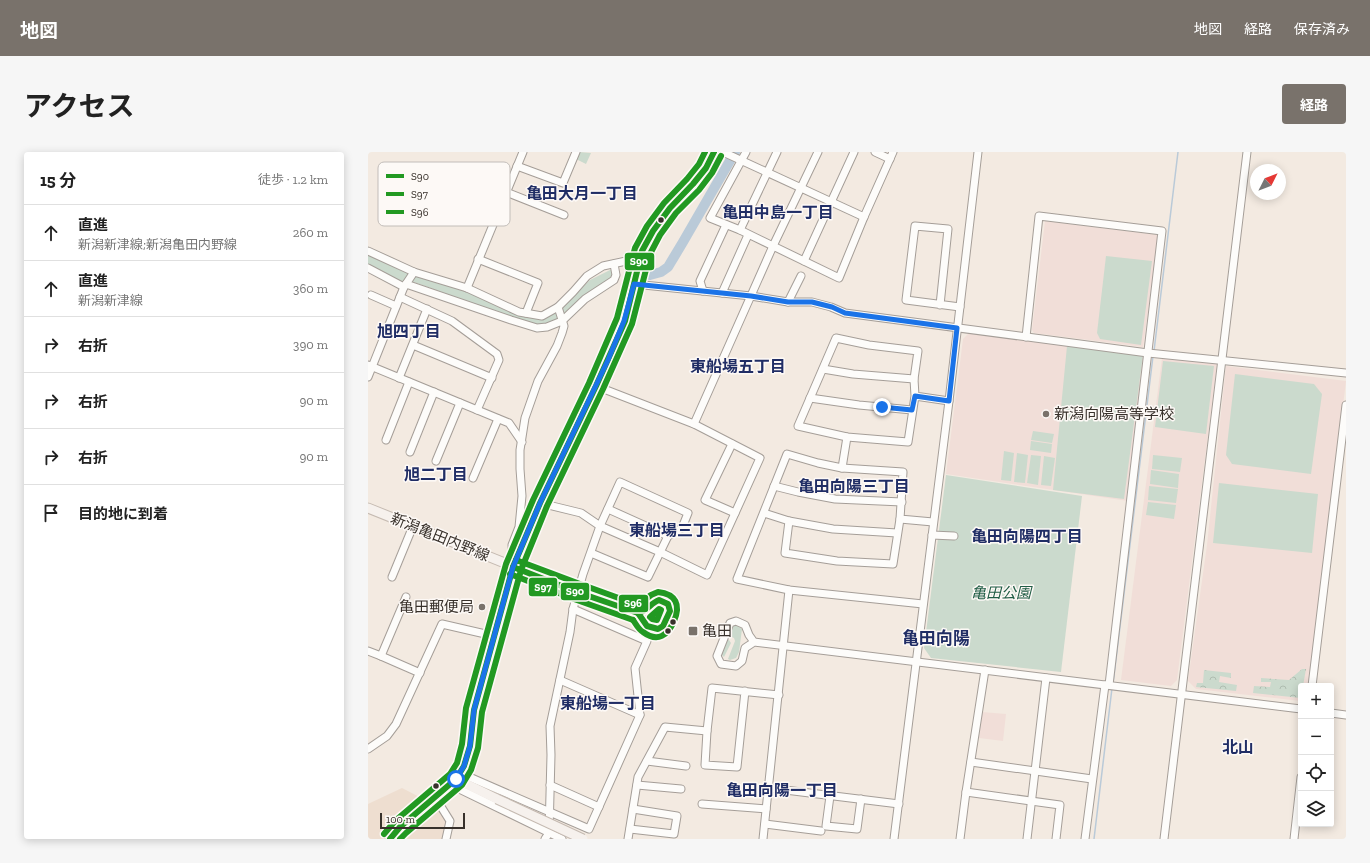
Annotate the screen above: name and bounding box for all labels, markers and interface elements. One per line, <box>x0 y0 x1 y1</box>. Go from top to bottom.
text: 地図 <box>20 19 58 42</box>
text: 地図 <box>1194 21 1222 38</box>
text: 経路 <box>1244 21 1272 38</box>
text: 保存済み <box>1294 21 1350 38</box>
button: 経路 <box>1282 84 1346 124</box>
text: アクセス <box>24 90 135 123</box>
legend <box>378 162 510 226</box>
north arrow <box>1250 164 1286 200</box>
text: 15 分 <box>40 170 76 190</box>
text: S90 <box>411 170 429 183</box>
text: 徒歩 · 1.2 km <box>258 172 328 187</box>
district label: 亀田大月一丁目 <box>526 184 638 203</box>
text: S97 <box>411 188 428 201</box>
district label: 亀田中島一丁目 <box>722 203 834 222</box>
text: S96 <box>411 206 429 219</box>
unlabelled marker <box>656 215 666 225</box>
text: 直進 <box>78 216 108 234</box>
icon: ahead <box>40 222 62 244</box>
text: 260 m <box>293 225 328 240</box>
text: 新潟新津線;新潟亀田内野線 <box>78 237 237 252</box>
line badge: S90 <box>624 252 655 271</box>
text: S90 <box>630 255 648 268</box>
text: 直進 <box>78 272 108 290</box>
icon: ahead <box>40 278 62 300</box>
text: 360 m <box>293 281 328 296</box>
text: 新潟新津線 <box>78 293 143 308</box>
district label: 旭四丁目 <box>377 322 441 341</box>
icon: right <box>40 334 62 356</box>
text: 右折 <box>78 337 108 355</box>
text: 390 m <box>293 337 328 352</box>
district label: 東船場五丁目 <box>690 357 786 376</box>
icon: right <box>40 390 62 412</box>
text: 右折 <box>78 393 108 411</box>
text: 90 m <box>299 393 328 408</box>
route end <box>873 398 891 416</box>
place label: 新潟向陽高等学校 <box>1054 405 1174 423</box>
marker: 新潟向陽高等学校 <box>1041 409 1051 419</box>
icon: right <box>40 446 62 468</box>
text: 右折 <box>78 449 108 467</box>
text: 90 m <box>299 449 328 464</box>
district label: 旭二丁目 <box>404 465 468 484</box>
district label: 亀田向陽三丁目 <box>798 477 910 496</box>
icon: arrive <box>40 502 62 524</box>
text: 目的地に到着 <box>78 505 168 523</box>
street label: 新潟亀田内野線 <box>388 509 492 565</box>
district label: 東船場三丁目 <box>629 521 725 540</box>
district label: 亀田向陽四丁目 <box>971 527 1083 546</box>
line badge: S97 <box>528 577 558 597</box>
text: S97 <box>534 581 552 594</box>
line badge: S90 <box>560 582 590 601</box>
park label: 亀田公園 <box>971 584 1033 602</box>
text: S90 <box>566 585 584 598</box>
line badge: S96 <box>618 594 649 613</box>
text: S96 <box>624 597 642 610</box>
place label: 亀田郵便局 <box>399 598 474 616</box>
marker: 亀田郵便局 <box>477 602 487 612</box>
unlabelled marker <box>668 617 678 627</box>
place label: 亀田 <box>702 622 732 640</box>
marker: 亀田 <box>687 625 699 637</box>
unlabelled marker <box>663 626 673 636</box>
district label: 亀田向陽 <box>902 628 970 648</box>
map controls <box>1298 683 1334 827</box>
button: + <box>1298 683 1334 719</box>
district label: 東船場一丁目 <box>560 694 656 713</box>
button: − <box>1298 719 1334 755</box>
district label: 北山 <box>1222 738 1254 757</box>
button: locate <box>1298 755 1334 791</box>
route start <box>447 770 465 788</box>
unlabelled marker <box>431 781 441 791</box>
district label: 亀田向陽一丁目 <box>726 781 838 800</box>
button: layers <box>1298 791 1334 827</box>
scale bar <box>380 811 465 830</box>
text: 100 m <box>386 813 415 826</box>

